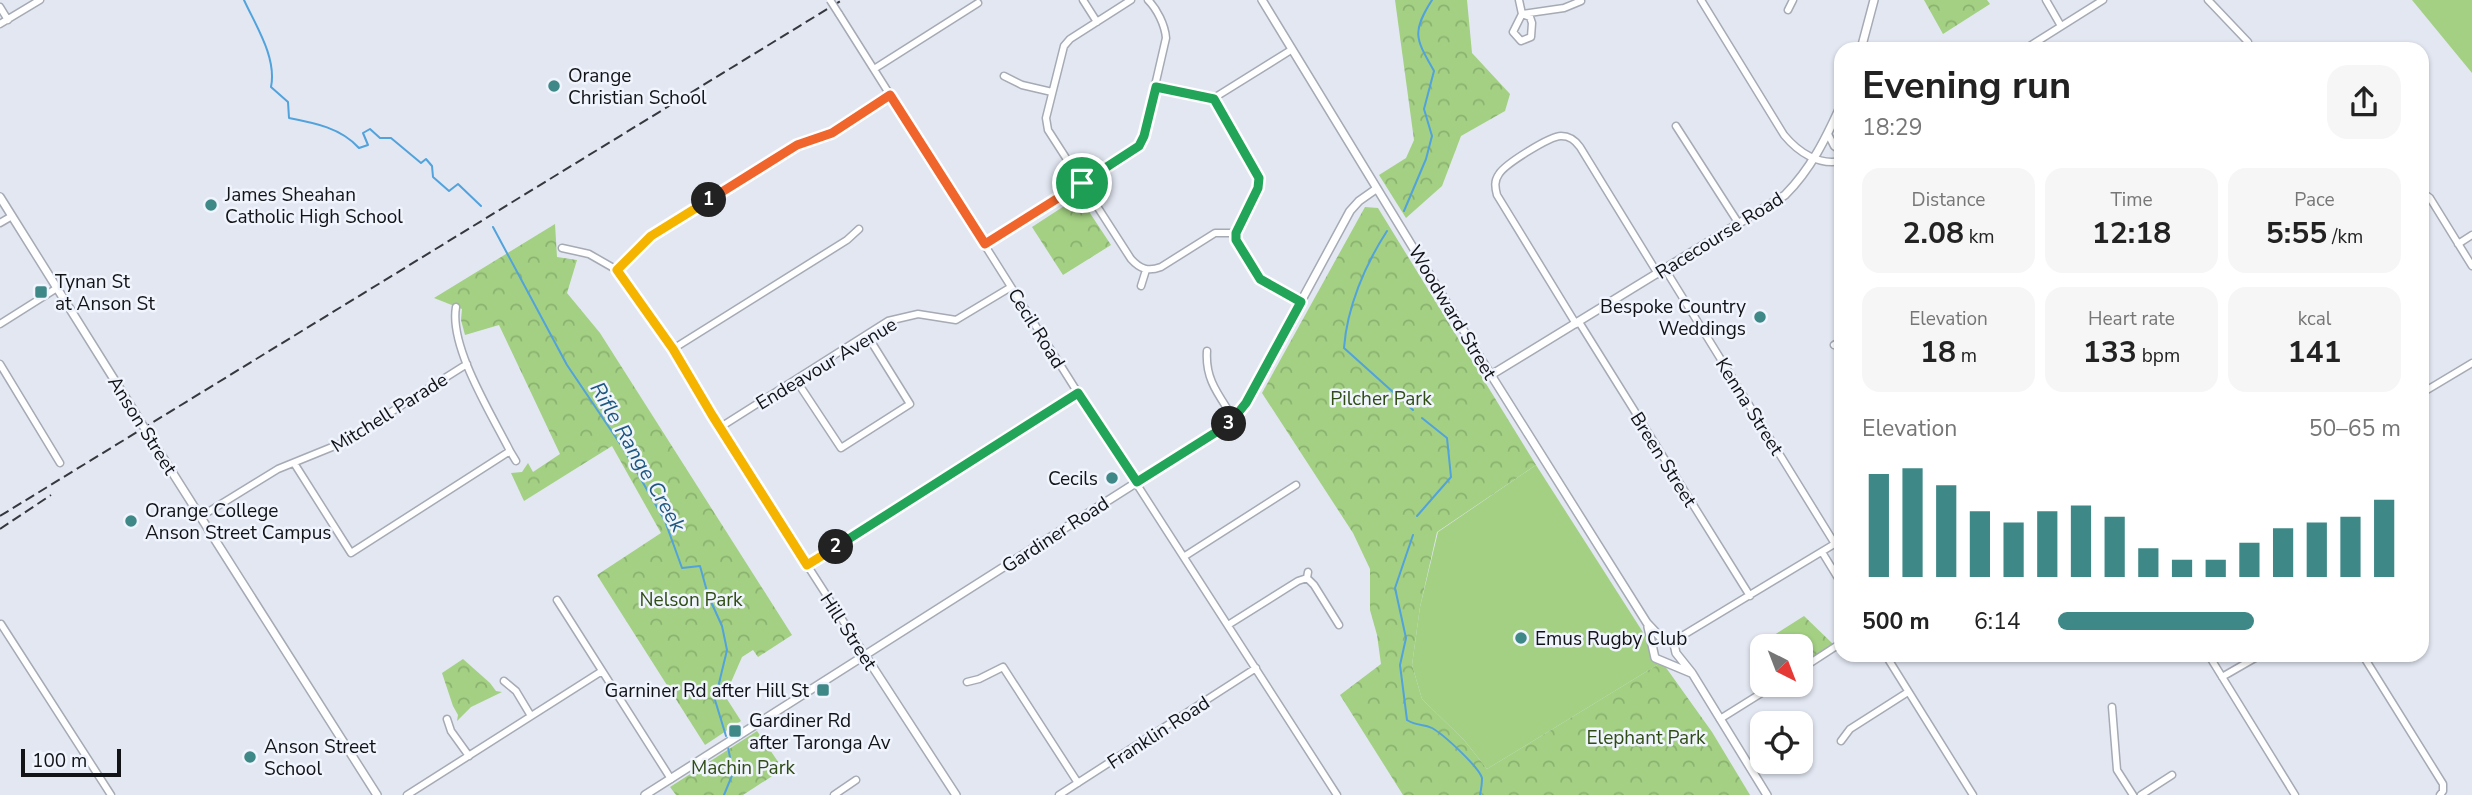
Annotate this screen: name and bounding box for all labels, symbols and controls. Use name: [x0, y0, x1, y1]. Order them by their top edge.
text: Evening run: [1862, 60, 2071, 111]
place label: Orange Christian School: [568, 63, 707, 111]
button: share: [2327, 65, 2401, 139]
marker: Orange Christian School: [546, 78, 562, 94]
text: 18:29: [1862, 112, 1922, 143]
pin: [1052, 153, 1112, 213]
icon: arrive: [1063, 164, 1101, 202]
place label: James Sheahan Catholic High School: [224, 182, 403, 230]
pin: 1: [692, 182, 726, 218]
text: 1: [703, 186, 714, 212]
street label: Racecourse Road: [1651, 186, 1788, 286]
text: Distance: [1912, 187, 1985, 213]
text: Time: [2110, 187, 2153, 213]
text: Pace: [2294, 187, 2335, 213]
marker: James Sheahan Catholic High School: [203, 197, 219, 213]
text: 2.08: [1902, 213, 1964, 254]
text: 12:18: [2092, 213, 2171, 254]
text: 5:55: [2266, 213, 2327, 254]
text: km: [1964, 224, 1995, 250]
text: /km: [2327, 224, 2363, 250]
street label: Woodward Street: [1402, 241, 1503, 385]
place label: Tynan St at Anson St: [55, 269, 155, 317]
street label: Cecil Road: [1001, 283, 1071, 374]
marker: Tynan St at Anson St: [33, 284, 49, 300]
place label: Bespoke Country Weddings: [1600, 294, 1746, 342]
text: Elevation: [1909, 306, 1988, 332]
text: Heart rate: [2088, 306, 2175, 332]
text: kcal: [2298, 306, 2331, 332]
marker: Bespoke Country Weddings: [1752, 309, 1768, 325]
street label: Endeavour Avenue: [751, 311, 902, 416]
text: 18: [1920, 332, 1956, 373]
text: 133: [2083, 332, 2137, 373]
text: 141: [2288, 332, 2342, 373]
text: m: [1956, 343, 1977, 369]
text: bpm: [2137, 343, 2180, 369]
street label: Kenna Street: [1709, 353, 1790, 460]
street label: Mitchell Parade: [326, 367, 453, 459]
street label: Anson Street: [101, 371, 183, 480]
water label: Rifle Range Creek: [584, 377, 693, 538]
park label: Pilcher Park: [1330, 386, 1432, 412]
pin: 3: [1212, 406, 1246, 442]
street label: Breen Street: [1624, 407, 1703, 512]
text: 3: [1223, 410, 1234, 436]
text: Elevation: [1862, 413, 1957, 444]
text: 50–65 m: [2309, 413, 2401, 444]
place label: Cecils: [1048, 466, 1098, 492]
marker: Cecils: [1104, 470, 1120, 486]
street label: Gardiner Road: [997, 490, 1114, 579]
place label: Orange College Anson Street Campus: [145, 498, 331, 546]
marker: Orange College Anson Street Campus: [123, 513, 139, 529]
pin: 2: [818, 530, 854, 564]
text: 2: [830, 533, 841, 559]
park label: Nelson Park: [639, 587, 743, 613]
street label: Hill Street: [814, 588, 883, 675]
text: 500 m: [1862, 606, 1930, 637]
text: 6:14: [1974, 606, 2021, 637]
place label: Emus Rugby Club: [1535, 626, 1687, 652]
marker: Emus Rugby Club: [1513, 630, 1529, 646]
north arrow: [1750, 634, 1813, 696]
map controls: [1750, 634, 1813, 774]
place label: Garniner Rd after Hill St: [605, 678, 809, 704]
marker: Garniner Rd after Hill St: [815, 682, 831, 698]
street label: Franklin Road: [1102, 690, 1215, 776]
place label: Gardiner Rd after Taronga Av: [749, 708, 891, 756]
button: locate: [1750, 711, 1813, 774]
marker: Gardiner Rd after Taronga Av: [727, 723, 743, 739]
park label: Elephant Park: [1587, 725, 1706, 751]
place label: Anson Street School: [264, 734, 376, 782]
scale bar: [21, 746, 121, 778]
text: 100 m: [32, 748, 87, 774]
marker: Anson Street School: [242, 749, 258, 765]
park label: Machin Park: [691, 755, 795, 781]

